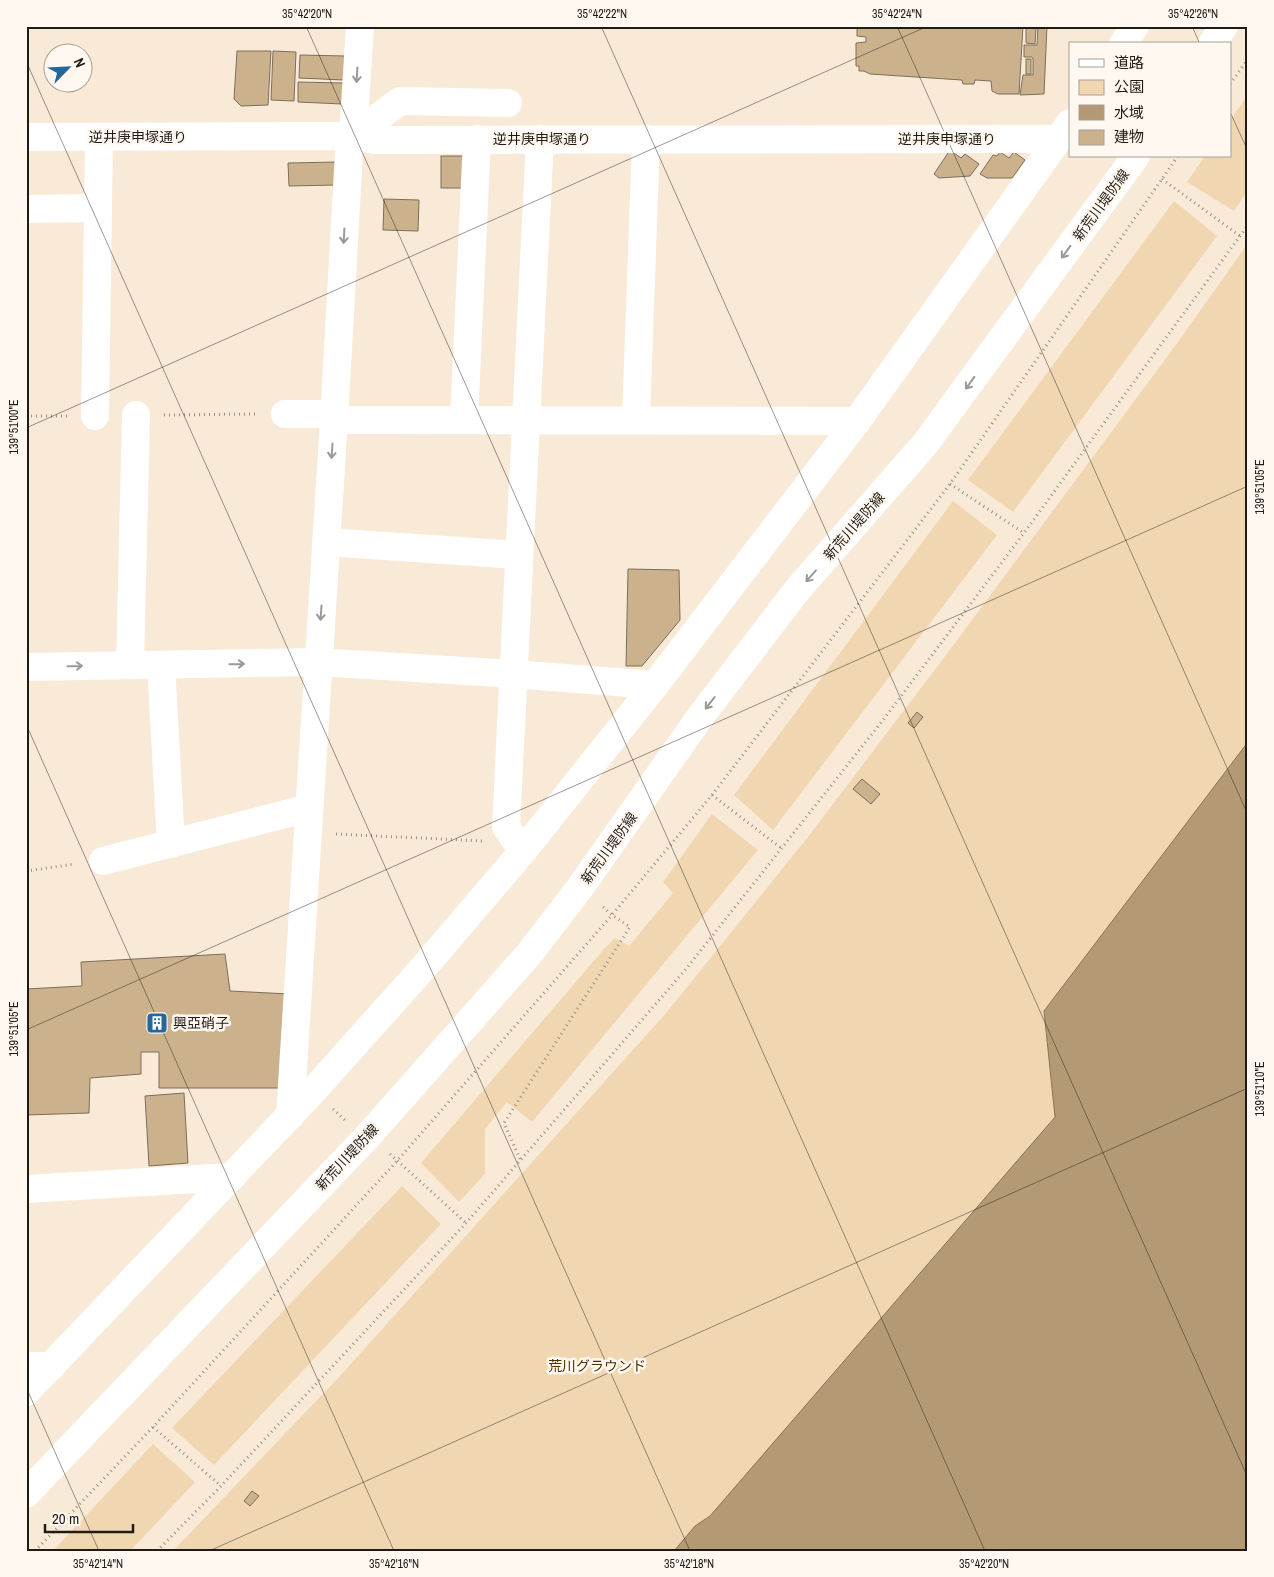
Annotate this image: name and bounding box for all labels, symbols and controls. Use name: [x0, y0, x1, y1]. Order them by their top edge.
text: 35°42'20"N: [282, 6, 332, 22]
text: 35°42'22"N: [577, 6, 627, 22]
text: 35°42'24"N: [872, 6, 922, 22]
text: 35°42'26"N: [1168, 6, 1218, 22]
north arrow: [42, 42, 92, 92]
legend: [1069, 42, 1232, 158]
text: 道路: [1114, 52, 1144, 73]
text: N: [70, 55, 90, 70]
one-way arrow: [353, 67, 362, 83]
text: 公園: [1114, 76, 1144, 97]
text: 水域: [1114, 102, 1144, 123]
text: 建物: [1114, 126, 1144, 147]
street label: 逆井庚申塚通り: [89, 128, 187, 146]
street label: 逆井庚申塚通り: [493, 130, 591, 148]
street label: 逆井庚申塚通り: [898, 130, 996, 148]
street label: 新荒川堤防線: [1069, 166, 1133, 244]
one-way arrow: [339, 228, 348, 244]
one-way arrow: [1061, 245, 1071, 259]
one-way arrow: [965, 376, 975, 390]
text: 139°51'00"E: [6, 399, 22, 455]
one-way arrow: [327, 443, 336, 459]
text: 139°51'05"E: [1252, 459, 1268, 515]
street label: 新荒川堤防線: [820, 488, 888, 564]
one-way arrow: [805, 569, 816, 582]
one-way arrow: [317, 605, 326, 621]
one-way arrow: [229, 659, 245, 668]
one-way arrow: [66, 661, 83, 671]
one-way arrow: [705, 696, 716, 709]
street label: 新荒川堤防線: [577, 809, 641, 887]
text: 139°51'05"E: [6, 1001, 22, 1057]
building icon: 興亞硝子: [145, 1011, 169, 1035]
place label: 興亞硝子: [173, 1014, 229, 1032]
text: 139°51'10"E: [1252, 1061, 1268, 1117]
street label: 新荒川堤防線: [312, 1120, 382, 1194]
park label: 荒川グラウンド: [548, 1357, 646, 1375]
scale bar: [45, 1502, 132, 1534]
text: 20 m: [52, 1508, 79, 1529]
text: 35°42'14"N: [73, 1556, 123, 1572]
text: 35°42'16"N: [369, 1556, 419, 1572]
text: 35°42'18"N: [664, 1556, 714, 1572]
text: 35°42'20"N: [959, 1556, 1009, 1572]

